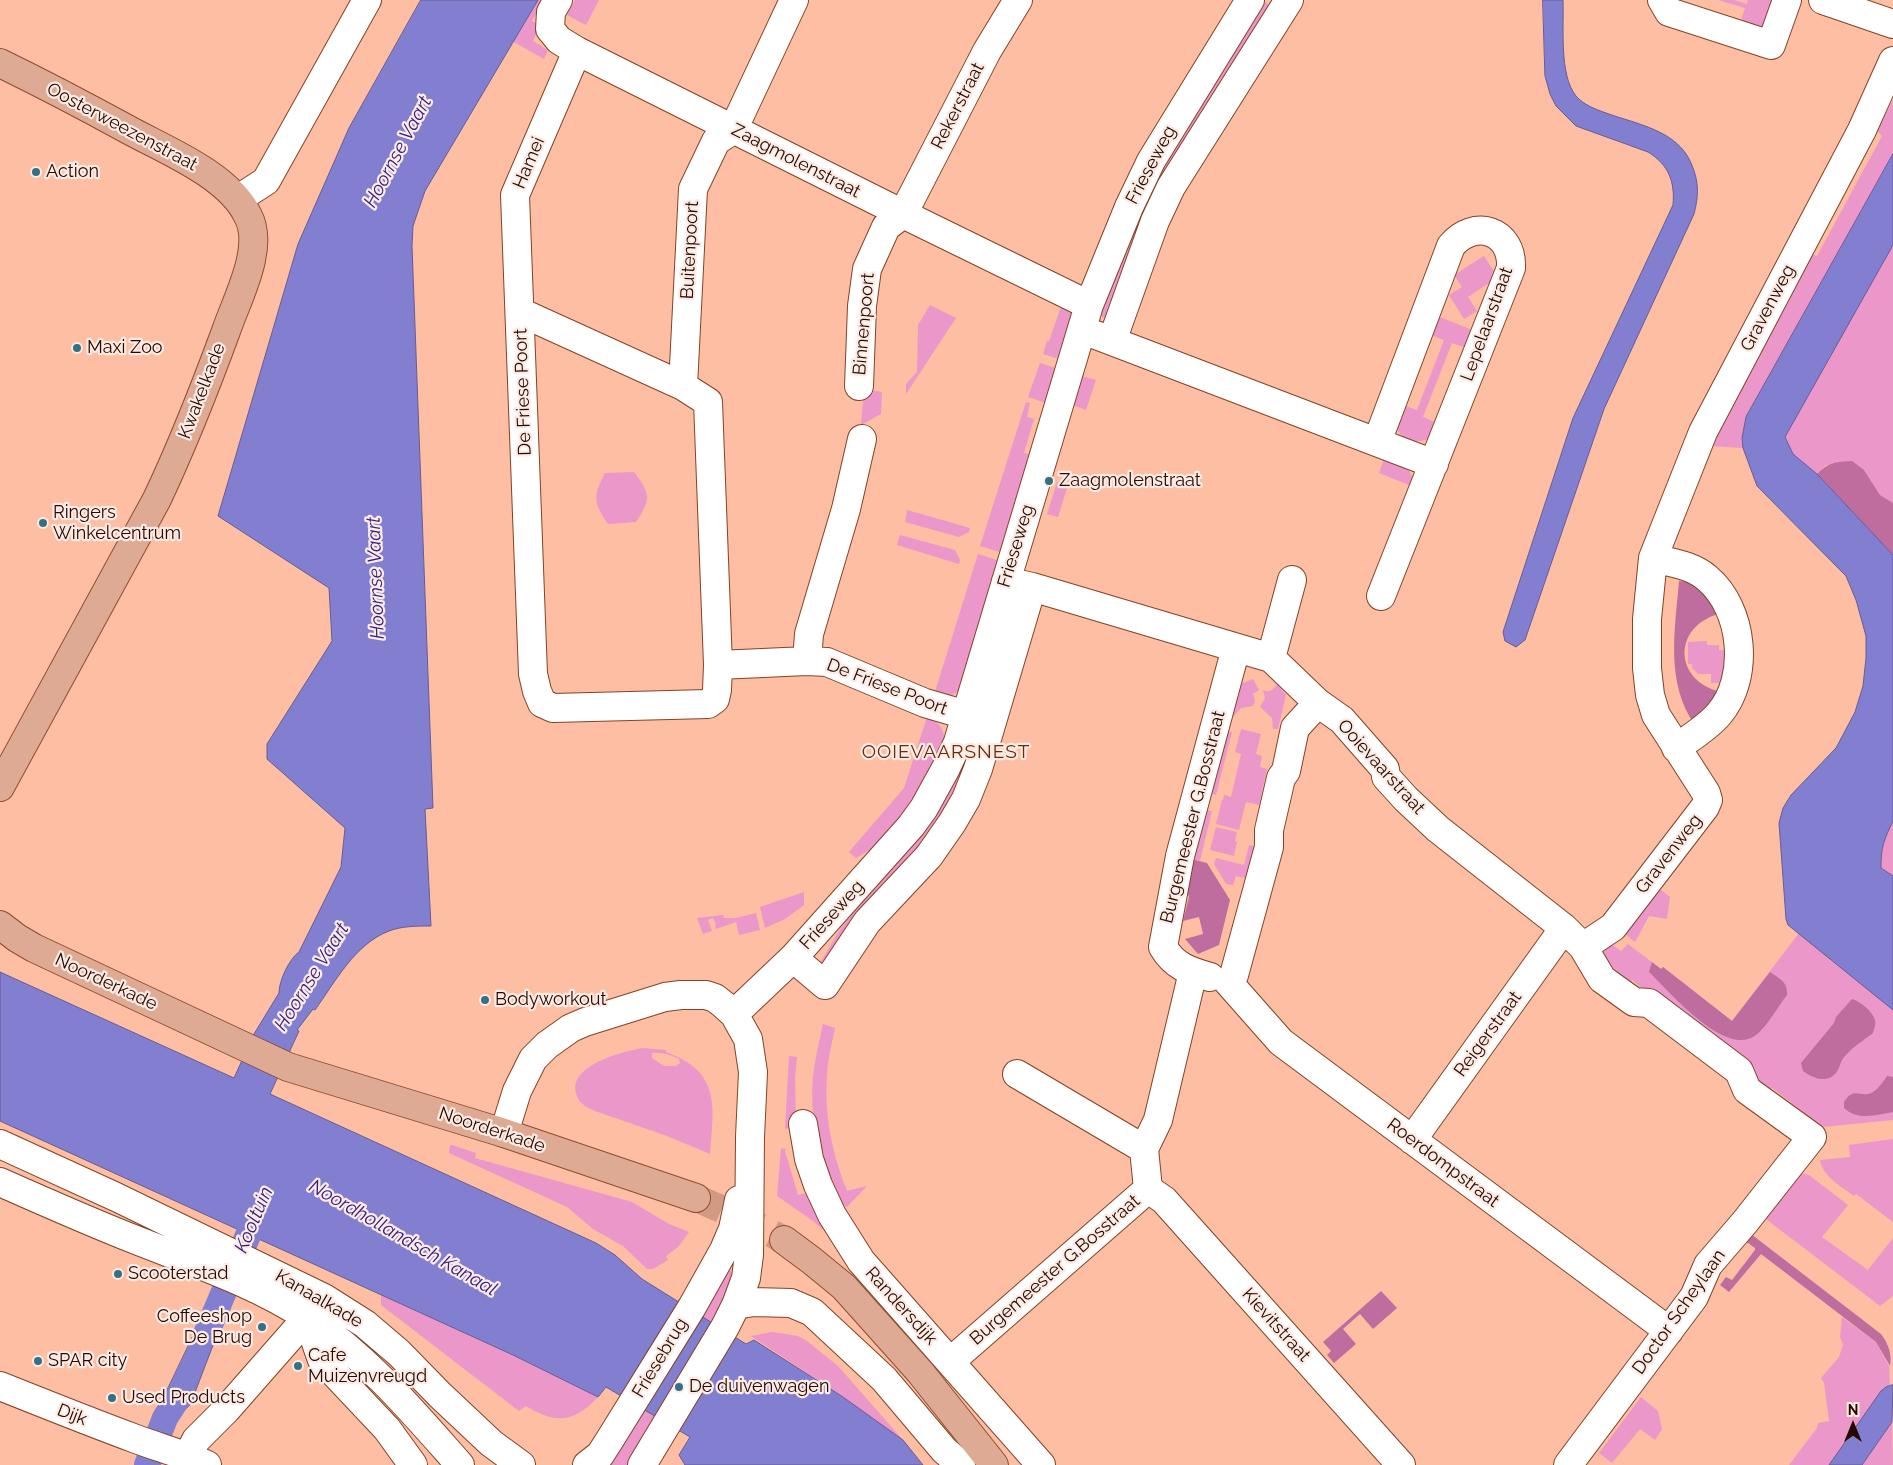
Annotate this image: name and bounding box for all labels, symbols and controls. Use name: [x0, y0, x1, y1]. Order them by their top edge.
street label: Rekerstraat: [927, 59, 989, 153]
street label: Oosterweezenstraat: [43, 78, 201, 176]
water label: Hoornse Vaart: [359, 93, 437, 211]
street label: Zaagmolenstraat: [728, 119, 864, 203]
street label: Frieseweg: [1121, 122, 1181, 208]
street label: Hamei: [509, 134, 549, 192]
place label: Action: [46, 161, 99, 183]
marker: Action: [30, 166, 42, 178]
street label: Buitenpoort: [677, 200, 703, 300]
street label: Gravenweg: [1736, 261, 1800, 355]
street label: Lepelaarstraat: [1456, 264, 1518, 384]
street label: Binnenpoort: [849, 272, 879, 376]
street label: De Friese Poort: [510, 328, 536, 456]
place label: Maxi Zoo: [87, 337, 163, 359]
street label: Kwakelkade: [174, 340, 230, 442]
marker: Maxi Zoo: [71, 342, 83, 354]
place label: Zaagmolenstraat: [1059, 470, 1201, 492]
marker: Zaagmolenstraat: [1043, 475, 1055, 487]
place label: Ringers Winkelcentrum: [53, 502, 181, 544]
street label: Frieseweg: [993, 502, 1039, 590]
water label: Hoornse Vaart: [362, 516, 390, 640]
marker: Ringers Winkelcentrum: [37, 517, 49, 529]
street label: De Friese Poort: [824, 654, 950, 720]
street label: Burgemeester G.Bosstraat: [1156, 708, 1230, 926]
street label: Ooievaarstraat: [1333, 715, 1429, 819]
district label: OOIEVAARSNEST: [860, 741, 1032, 763]
street label: Gravenweg: [1631, 810, 1707, 898]
street label: Frieseweg: [795, 876, 869, 954]
water label: Hoornse Vaart: [270, 919, 354, 1035]
street label: Noorderkade: [51, 949, 161, 1015]
street label: Reigerstraat: [1450, 987, 1526, 1081]
place label: Bodyworkout: [495, 989, 606, 1011]
marker: Bodyworkout: [479, 994, 491, 1006]
street label: Noorderkade: [436, 1103, 548, 1157]
street label: Roerdompstraat: [1383, 1114, 1503, 1212]
water label: Noordhollandsch Kanaal: [305, 1175, 501, 1301]
water label: Kooltuin: [230, 1184, 278, 1256]
street label: Burgemeester G.Bosstraat: [965, 1190, 1145, 1350]
street label: Doctor Scheylaan: [1628, 1245, 1730, 1379]
place label: Scooterstad: [128, 1263, 228, 1285]
street label: Randersdijk: [860, 1263, 942, 1349]
street label: Kanaalkade: [271, 1265, 367, 1333]
marker: Scooterstad: [112, 1268, 124, 1280]
street label: Kievitstraat: [1237, 1284, 1315, 1366]
place label: Coffeeshop De Brug: [157, 1306, 252, 1348]
street label: Friesebrug: [628, 1314, 692, 1402]
marker: Coffeeshop De Brug: [256, 1321, 268, 1333]
place label: Cafe Muizenvreugd: [308, 1345, 427, 1388]
place label: SPAR city: [48, 1350, 127, 1372]
marker: SPAR city: [32, 1355, 44, 1367]
marker: Cafe Muizenvreugd: [292, 1360, 304, 1372]
place label: De duivenwagen: [689, 1376, 829, 1398]
marker: De duivenwagen: [673, 1381, 685, 1393]
place label: Used Products: [122, 1387, 245, 1409]
marker: Used Products: [106, 1392, 118, 1404]
street label: Dijk: [54, 1399, 90, 1431]
north arrow: [1828, 1400, 1878, 1450]
text: N: [1848, 1402, 1858, 1418]

